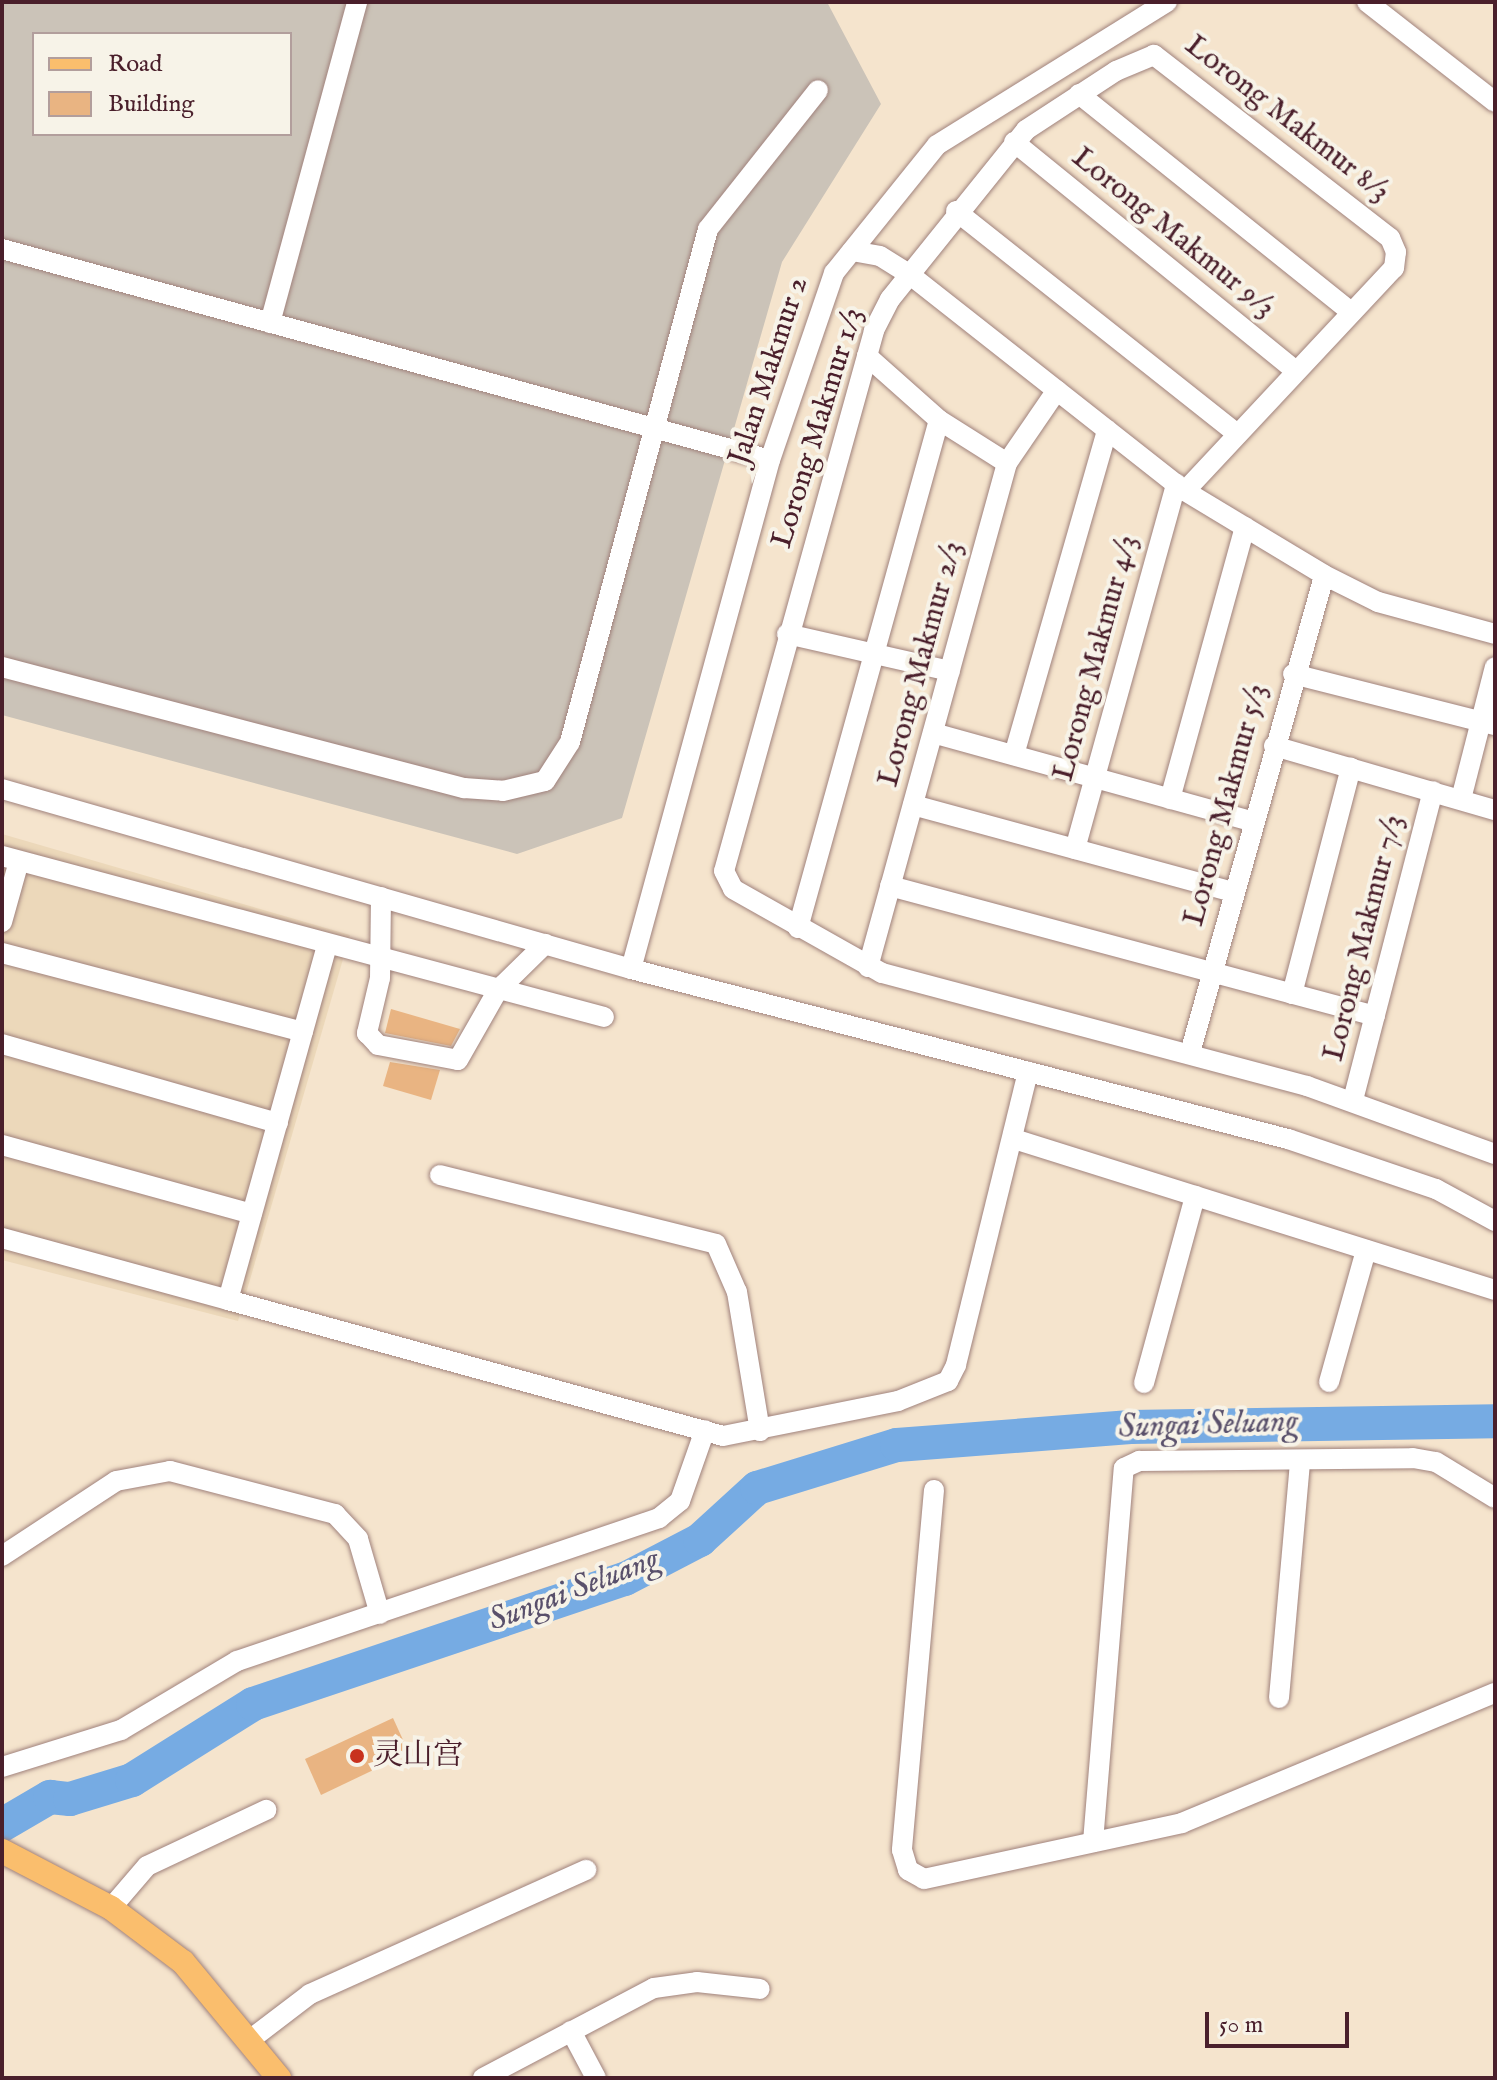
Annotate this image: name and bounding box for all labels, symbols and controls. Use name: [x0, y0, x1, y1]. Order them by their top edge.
street label: Lorong Makmur 8/3: [1177, 28, 1397, 210]
legend: [32, 32, 292, 136]
text: Road: [108, 49, 162, 80]
text: Building: [108, 89, 194, 120]
street label: Lorong Makmur 9/3: [1064, 140, 1282, 326]
street label: Jalan Makmur 2: [722, 272, 816, 470]
street label: Lorong Makmur 1/3: [764, 303, 872, 553]
street label: Lorong Makmur 4/3: [1046, 531, 1146, 785]
street label: Lorong Makmur 2/3: [871, 537, 971, 791]
street label: Lorong Makmur 5/3: [1176, 680, 1276, 930]
street label: Lorong Makmur 7/3: [1316, 811, 1412, 1065]
water label: Sungai Seluang: [1118, 1404, 1298, 1448]
water label: Sungai Seluang: [484, 1541, 664, 1641]
place label: 灵山宫: [373, 1738, 463, 1774]
marker: 灵山宫: [348, 1747, 366, 1765]
scale bar: [1209, 1996, 1353, 2046]
text: 50 m: [1219, 2010, 1263, 2041]

